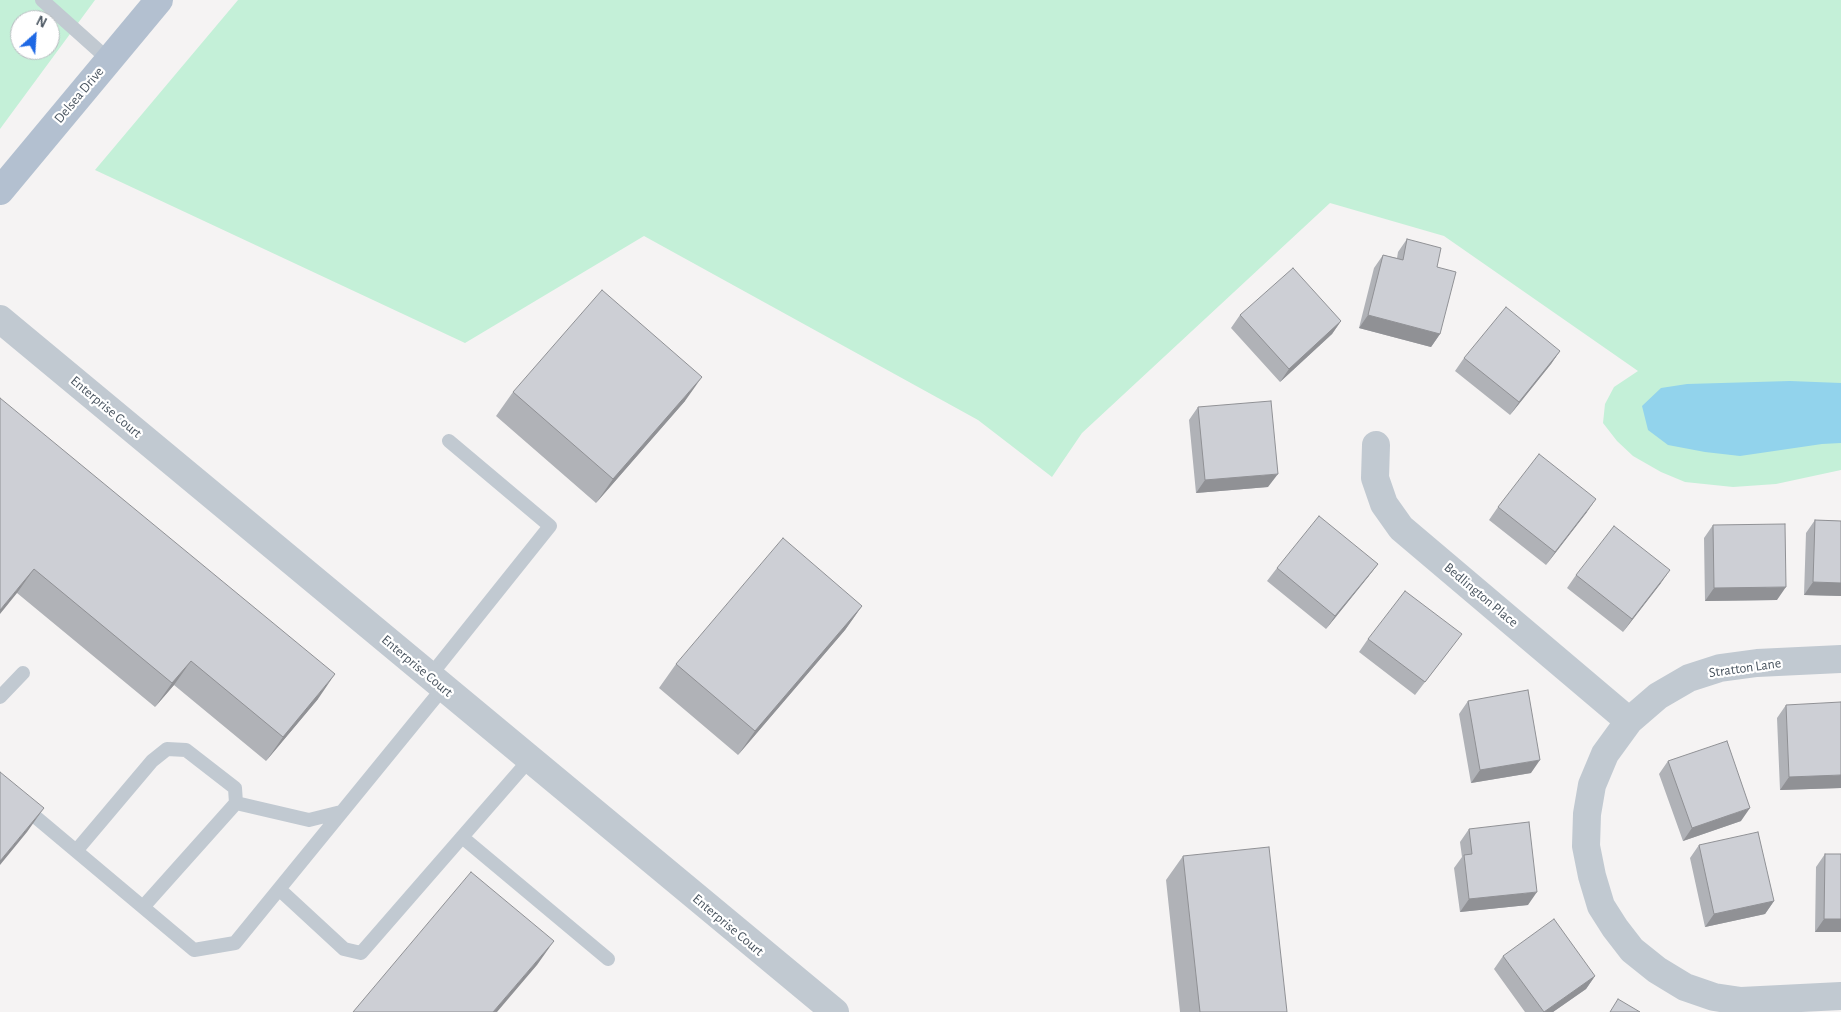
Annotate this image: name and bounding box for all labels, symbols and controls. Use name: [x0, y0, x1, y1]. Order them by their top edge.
north arrow: [10, 10, 60, 60]
text: N: [34, 14, 49, 31]
street label: Delsea Drive: [51, 63, 107, 127]
street label: Enterprise Court: [67, 372, 145, 442]
street label: Bedlington Place: [1441, 559, 1521, 631]
street label: Enterprise Court: [378, 631, 456, 701]
street label: Stratton Lane: [1708, 655, 1782, 681]
street label: Enterprise Court: [689, 890, 767, 960]

